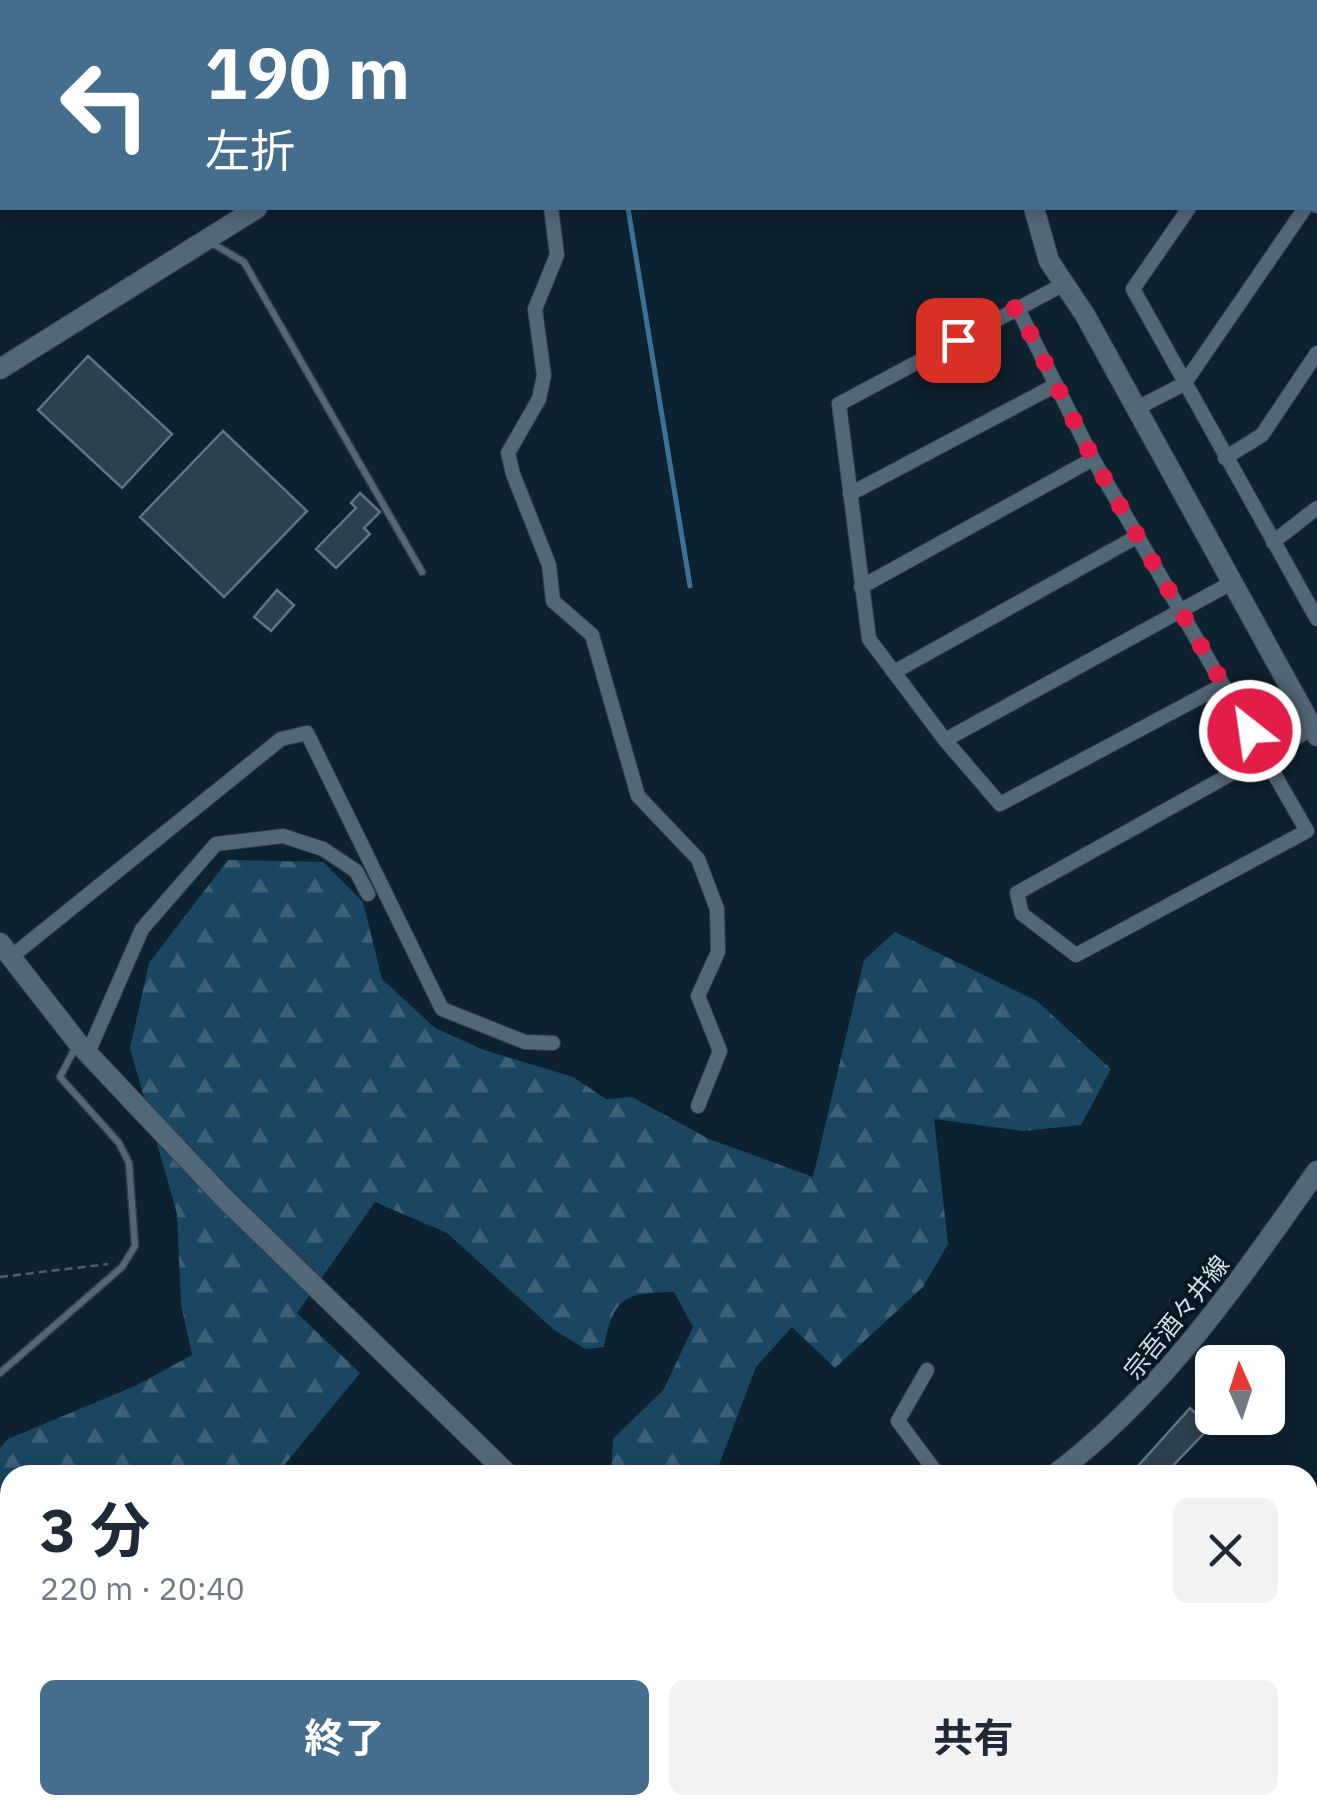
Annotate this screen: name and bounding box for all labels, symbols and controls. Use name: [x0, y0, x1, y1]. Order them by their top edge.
text: 190 m: [205, 27, 410, 118]
icon: left: [40, 40, 170, 170]
text: 左折: [205, 121, 295, 179]
pin: [916, 298, 1001, 383]
icon: arrive: [931, 313, 986, 368]
position arrow: [1198, 679, 1302, 783]
street label: 宗吾酒々井線: [1116, 1248, 1236, 1386]
north arrow: [1195, 1345, 1285, 1435]
map controls: [1195, 1345, 1285, 1435]
text: 3 分: [40, 1490, 150, 1569]
button: close: [1173, 1498, 1278, 1603]
text: 220 m · 20:40: [40, 1567, 245, 1609]
button: 終了: [40, 1680, 649, 1795]
button: 共有: [669, 1680, 1278, 1795]

